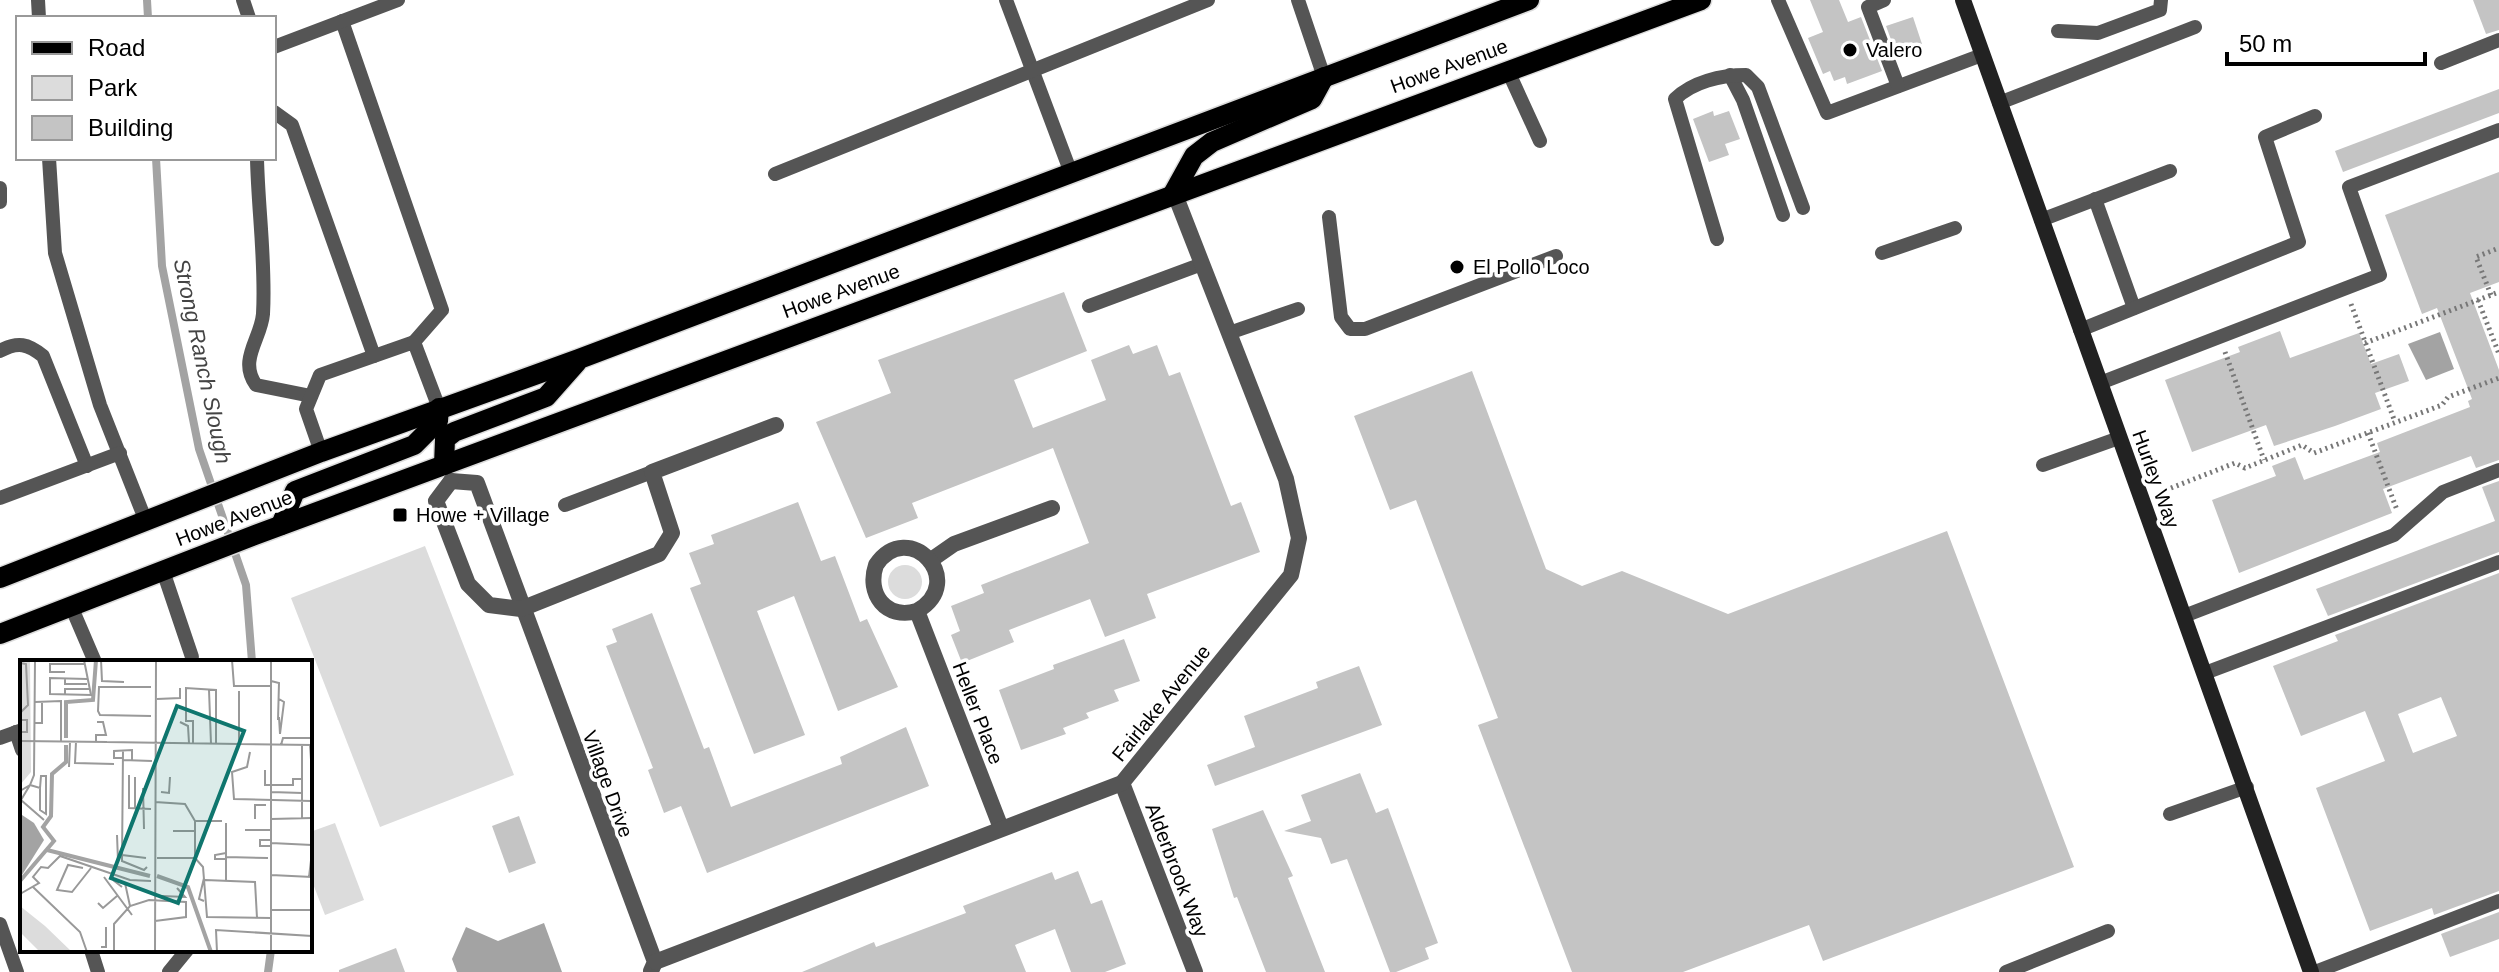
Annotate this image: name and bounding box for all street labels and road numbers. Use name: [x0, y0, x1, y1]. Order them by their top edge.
street label: Howe Avenue: [1387, 35, 1511, 97]
street label: Howe Avenue: [779, 260, 903, 322]
street label: Hurley Way: [2128, 427, 2184, 531]
street label: Howe Avenue: [173, 486, 295, 550]
street label: Fairlake Avenue: [1107, 640, 1215, 766]
street label: Heller Place: [948, 659, 1008, 767]
street label: Village Drive: [579, 728, 637, 840]
street label: Alderbrook Way: [1141, 800, 1213, 940]

